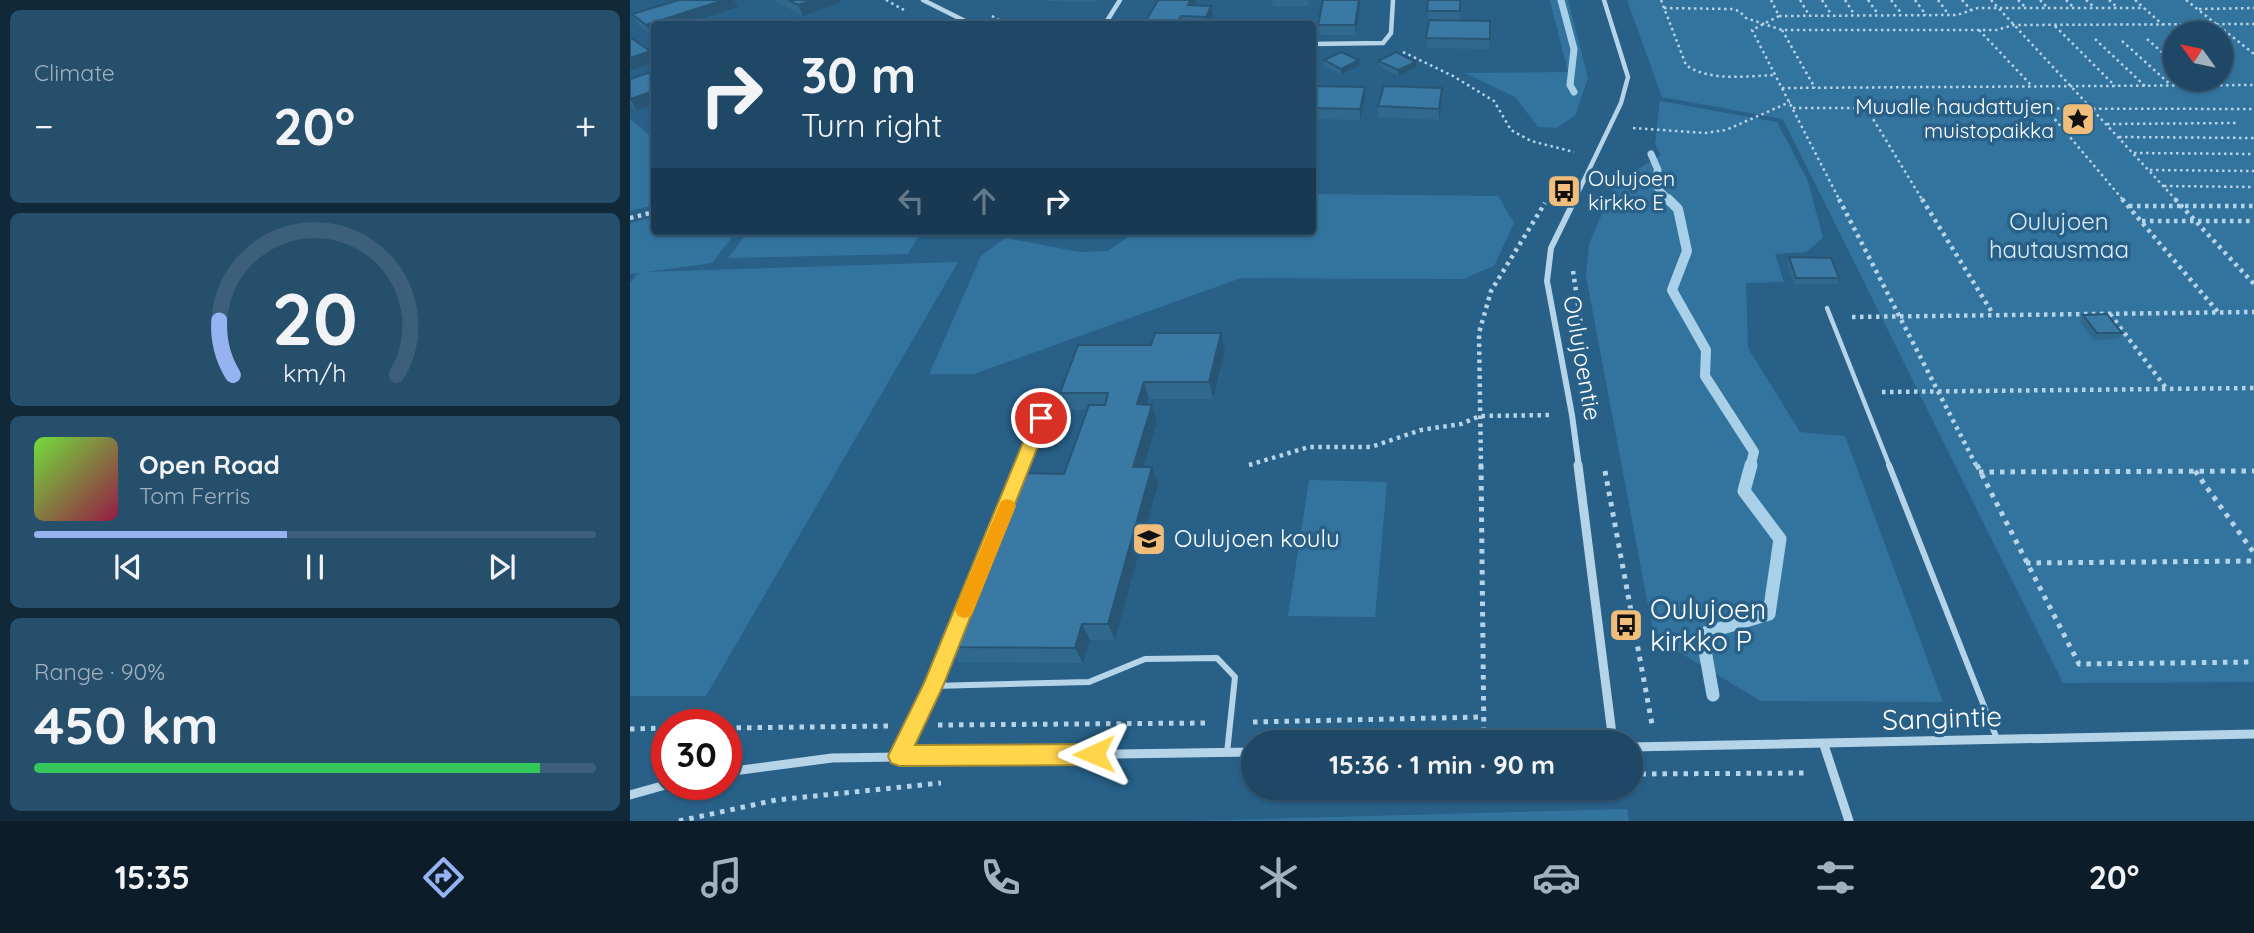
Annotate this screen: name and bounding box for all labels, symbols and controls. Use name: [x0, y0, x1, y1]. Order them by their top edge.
north arrow: [2163, 21, 2233, 91]
map controls: [2163, 21, 2233, 91]
text: 30 m: [801, 44, 916, 105]
icon: right: [686, 49, 777, 140]
text: Climate: [34, 58, 115, 87]
text: 20°: [273, 93, 355, 158]
place label: Muualle haudattujen muistopaikka: [1855, 93, 2054, 143]
place icon: Muualle haudattujen muistopaikka: [2059, 100, 2097, 138]
text: −: [34, 102, 54, 150]
text: +: [575, 102, 596, 150]
text: Turn right: [801, 105, 942, 145]
place label: Oulujoen kirkko E: [1588, 165, 1675, 215]
bus stop icon: Oulujoen kirkko E: [1545, 172, 1583, 210]
icon: left: [892, 182, 930, 220]
icon: ahead: [965, 182, 1003, 220]
icon: right: [1038, 182, 1076, 220]
park label: Oulujoen hautausmaa: [1989, 206, 2129, 264]
text: 20: [272, 273, 358, 364]
street label: Oulujoentie: [1557, 293, 1609, 423]
text: km/h: [283, 357, 347, 388]
pin: [1011, 388, 1071, 448]
icon: arrive: [1022, 399, 1060, 437]
text: Open Road: [139, 448, 280, 481]
text: Tom Ferris: [139, 481, 250, 510]
school or university icon: Oulujoen koulu: [1130, 520, 1168, 558]
place label: Oulujoen koulu: [1174, 523, 1340, 553]
icon: previous: [109, 548, 147, 586]
icon: pause: [296, 548, 334, 586]
icon: next: [483, 548, 521, 586]
place label: Oulujoen kirkko P: [1650, 591, 1766, 658]
bus stop icon: Oulujoen kirkko P: [1607, 606, 1645, 644]
text: Range · 90%: [34, 657, 165, 686]
text: 450 km: [34, 692, 219, 757]
street label: Sangintie: [1881, 698, 2002, 737]
speed limit sign: 30: [651, 709, 742, 800]
position arrow: [1057, 717, 1131, 791]
text: 15:36 · 1 min · 90 m: [1329, 748, 1555, 781]
icon: directions: [419, 853, 468, 902]
icon: music: [697, 853, 746, 902]
icon: phone: [976, 853, 1025, 902]
icon: climate: [1254, 853, 1303, 902]
icon: car: [1532, 853, 1581, 902]
icon: filters: [1811, 853, 1860, 902]
text: 15:35: [115, 857, 190, 897]
text: 20°: [2089, 857, 2139, 897]

